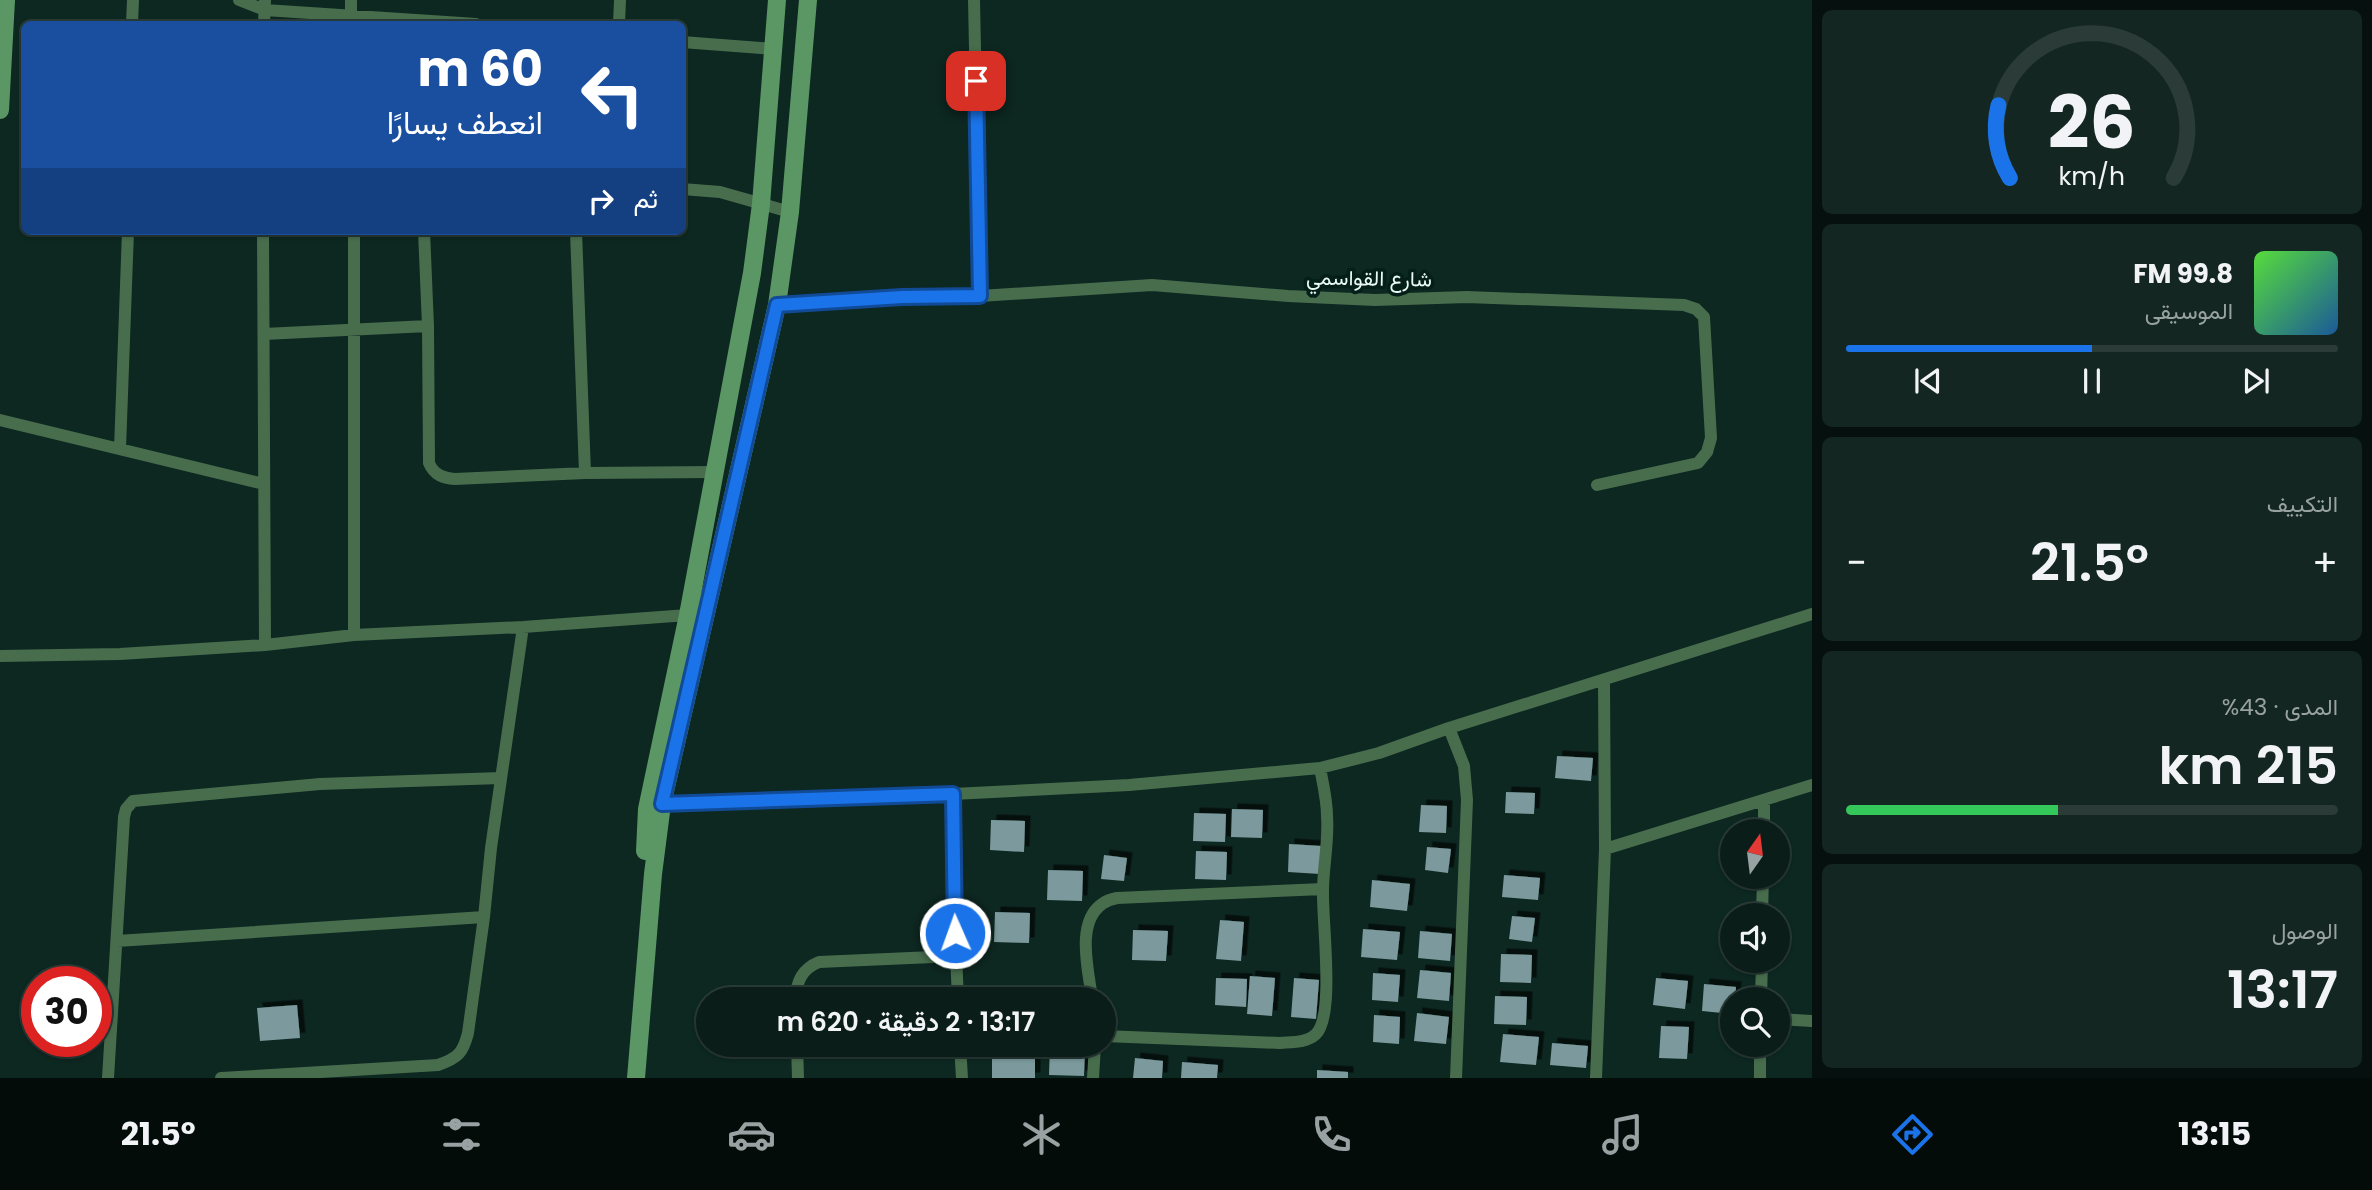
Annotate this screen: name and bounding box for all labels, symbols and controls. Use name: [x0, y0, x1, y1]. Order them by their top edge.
text: 60 m: [418, 35, 543, 103]
icon: left: [567, 49, 658, 140]
pin: [946, 51, 1006, 111]
icon: arrive: [957, 62, 995, 100]
text: 26: [2048, 72, 2136, 173]
text: انعطف يسارًا: [387, 100, 543, 145]
text: km/h: [2059, 159, 2125, 194]
text: ثم: [634, 181, 658, 217]
icon: right: [582, 182, 620, 220]
text: 99.8 FM: [2133, 256, 2233, 292]
street label: شارع القواسمي: [1306, 262, 1432, 297]
text: الموسيقى: [2145, 295, 2233, 327]
icon: previous: [1909, 362, 1947, 400]
icon: pause: [2073, 362, 2111, 400]
icon: next: [2237, 362, 2275, 400]
text: التكييف: [2267, 488, 2338, 520]
text: 21.5°: [2030, 526, 2149, 599]
text: −: [1846, 536, 1867, 589]
text: +: [2312, 536, 2338, 589]
text: المدى · 43%: [2222, 691, 2338, 723]
text: 215 km: [2159, 729, 2338, 802]
north arrow: [1720, 819, 1790, 889]
map controls: [1720, 819, 1790, 1057]
position arrow: [918, 896, 992, 970]
button: sound: [1720, 903, 1790, 973]
text: الوصول: [2272, 915, 2338, 947]
text: 13:17: [2227, 953, 2338, 1026]
speed limit sign: 30: [21, 966, 112, 1057]
button: search: [1720, 987, 1790, 1057]
text: 13:17 · 2 دقيقة · 620 m: [777, 1004, 1035, 1040]
icon: filters: [437, 1110, 486, 1159]
icon: car: [727, 1110, 776, 1159]
icon: climate: [1017, 1110, 1066, 1159]
icon: phone: [1307, 1110, 1356, 1159]
icon: music: [1598, 1110, 1647, 1159]
icon: directions: [1888, 1110, 1937, 1159]
text: 21.5°: [121, 1111, 196, 1156]
text: 13:15: [2178, 1111, 2251, 1156]

